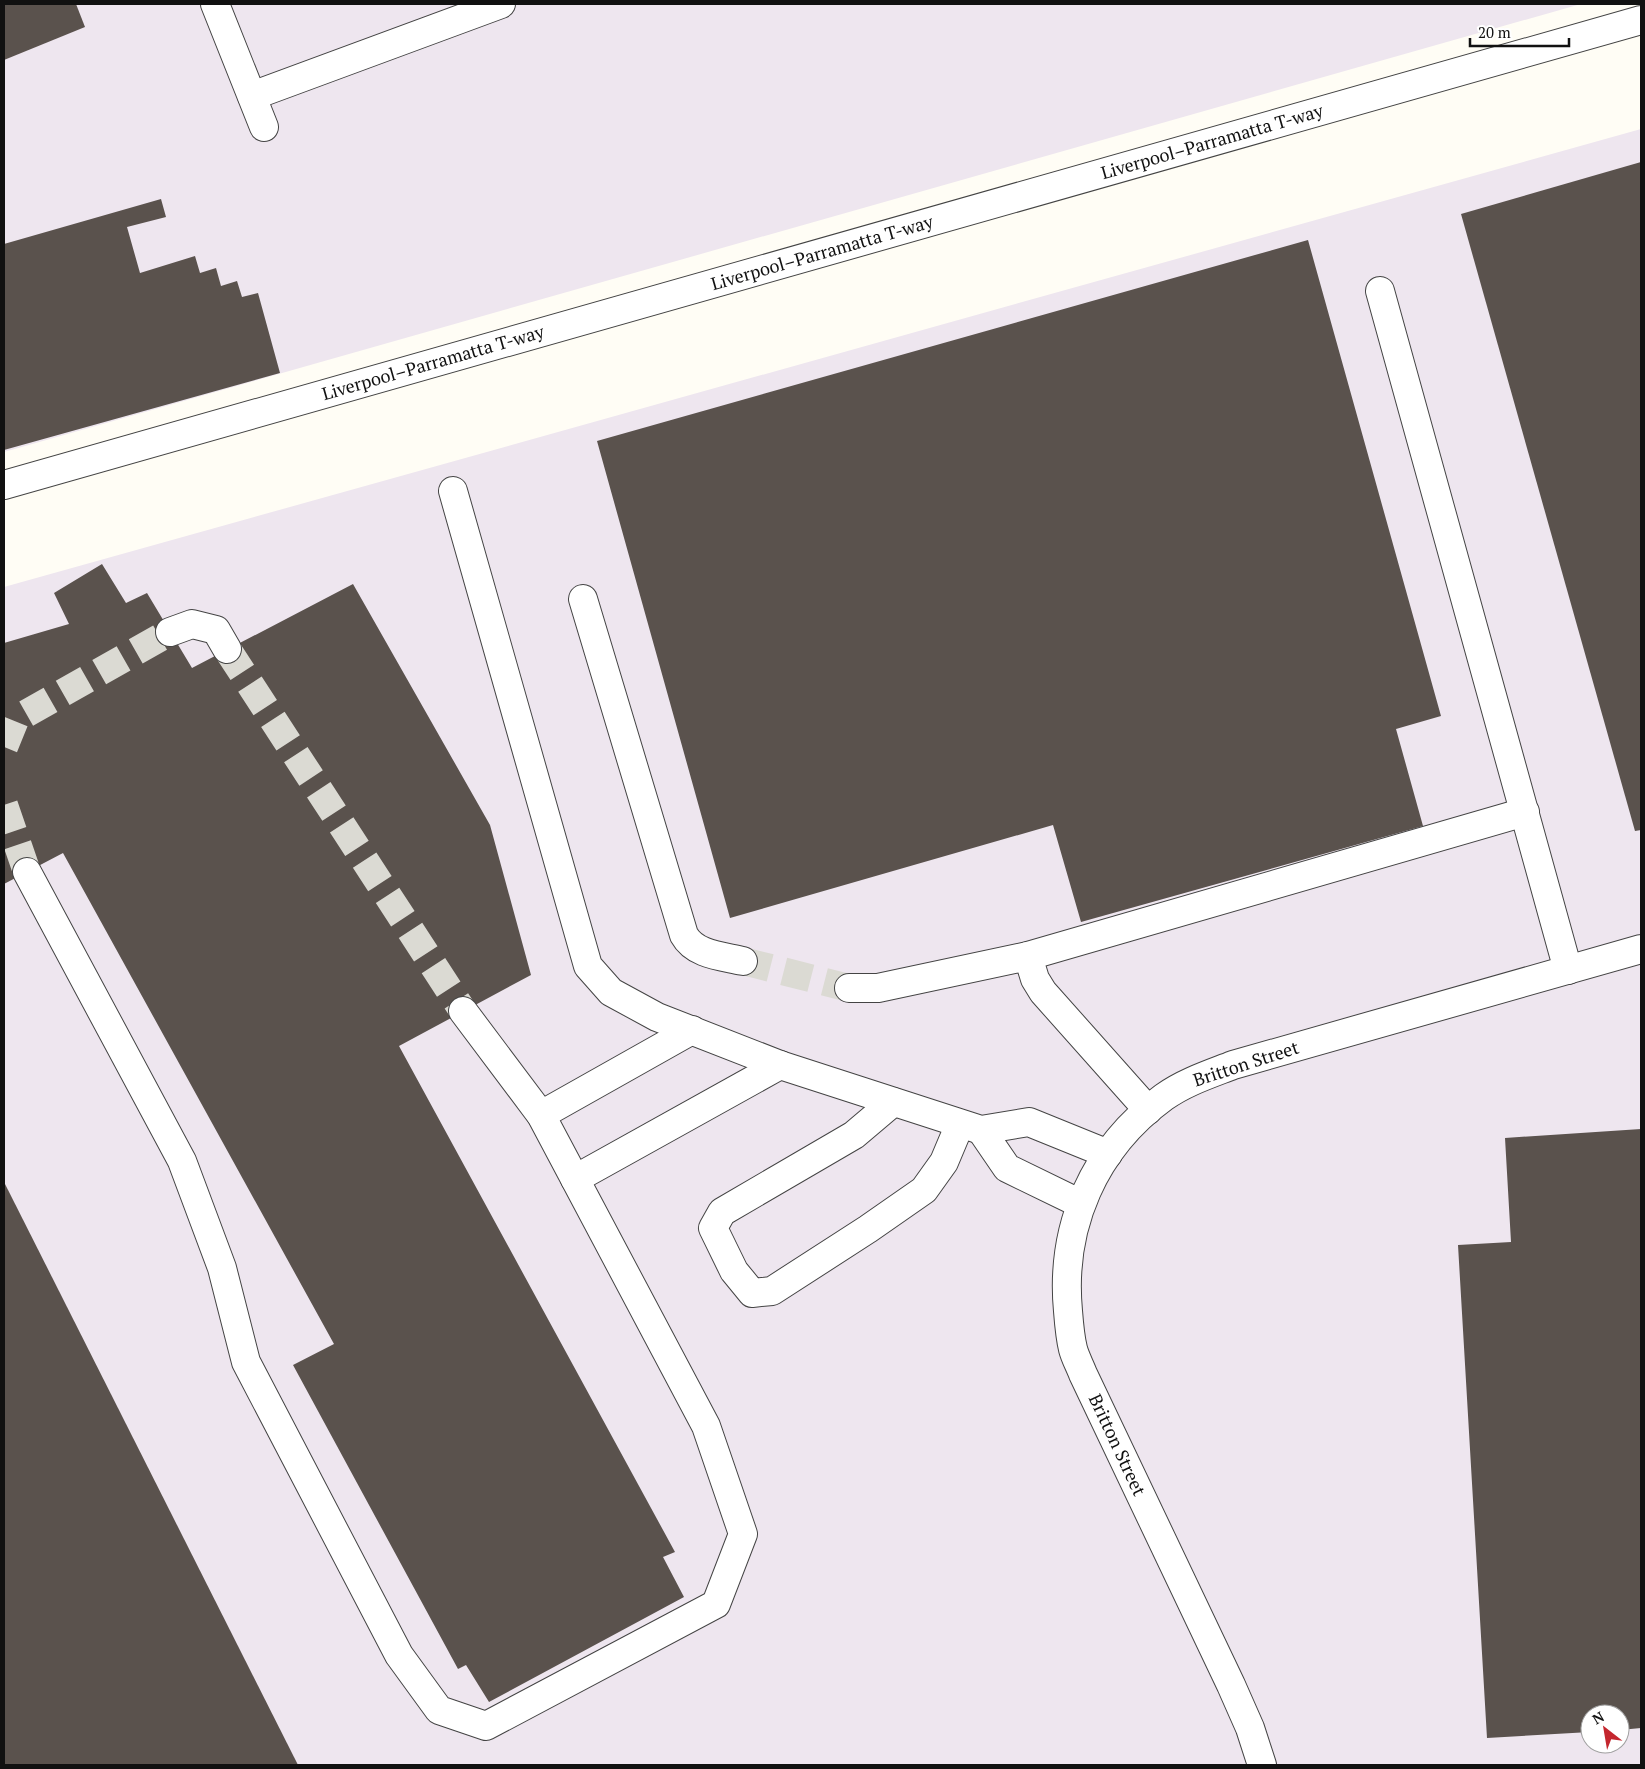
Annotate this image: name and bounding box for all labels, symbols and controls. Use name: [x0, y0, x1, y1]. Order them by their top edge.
scale bar: [1470, 15, 1569, 47]
text: 20 m: [1478, 22, 1511, 42]
street label: Liverpool–Parramatta T-way: [1098, 98, 1326, 184]
street label: Liverpool–Parramatta T-way: [708, 209, 936, 295]
street label: Liverpool–Parramatta T-way: [319, 319, 547, 405]
street label: Britton Street: [1190, 1035, 1302, 1091]
street label: Britton Street: [1084, 1390, 1152, 1500]
north arrow: [1580, 1704, 1630, 1754]
text: N: [1589, 1706, 1608, 1728]

